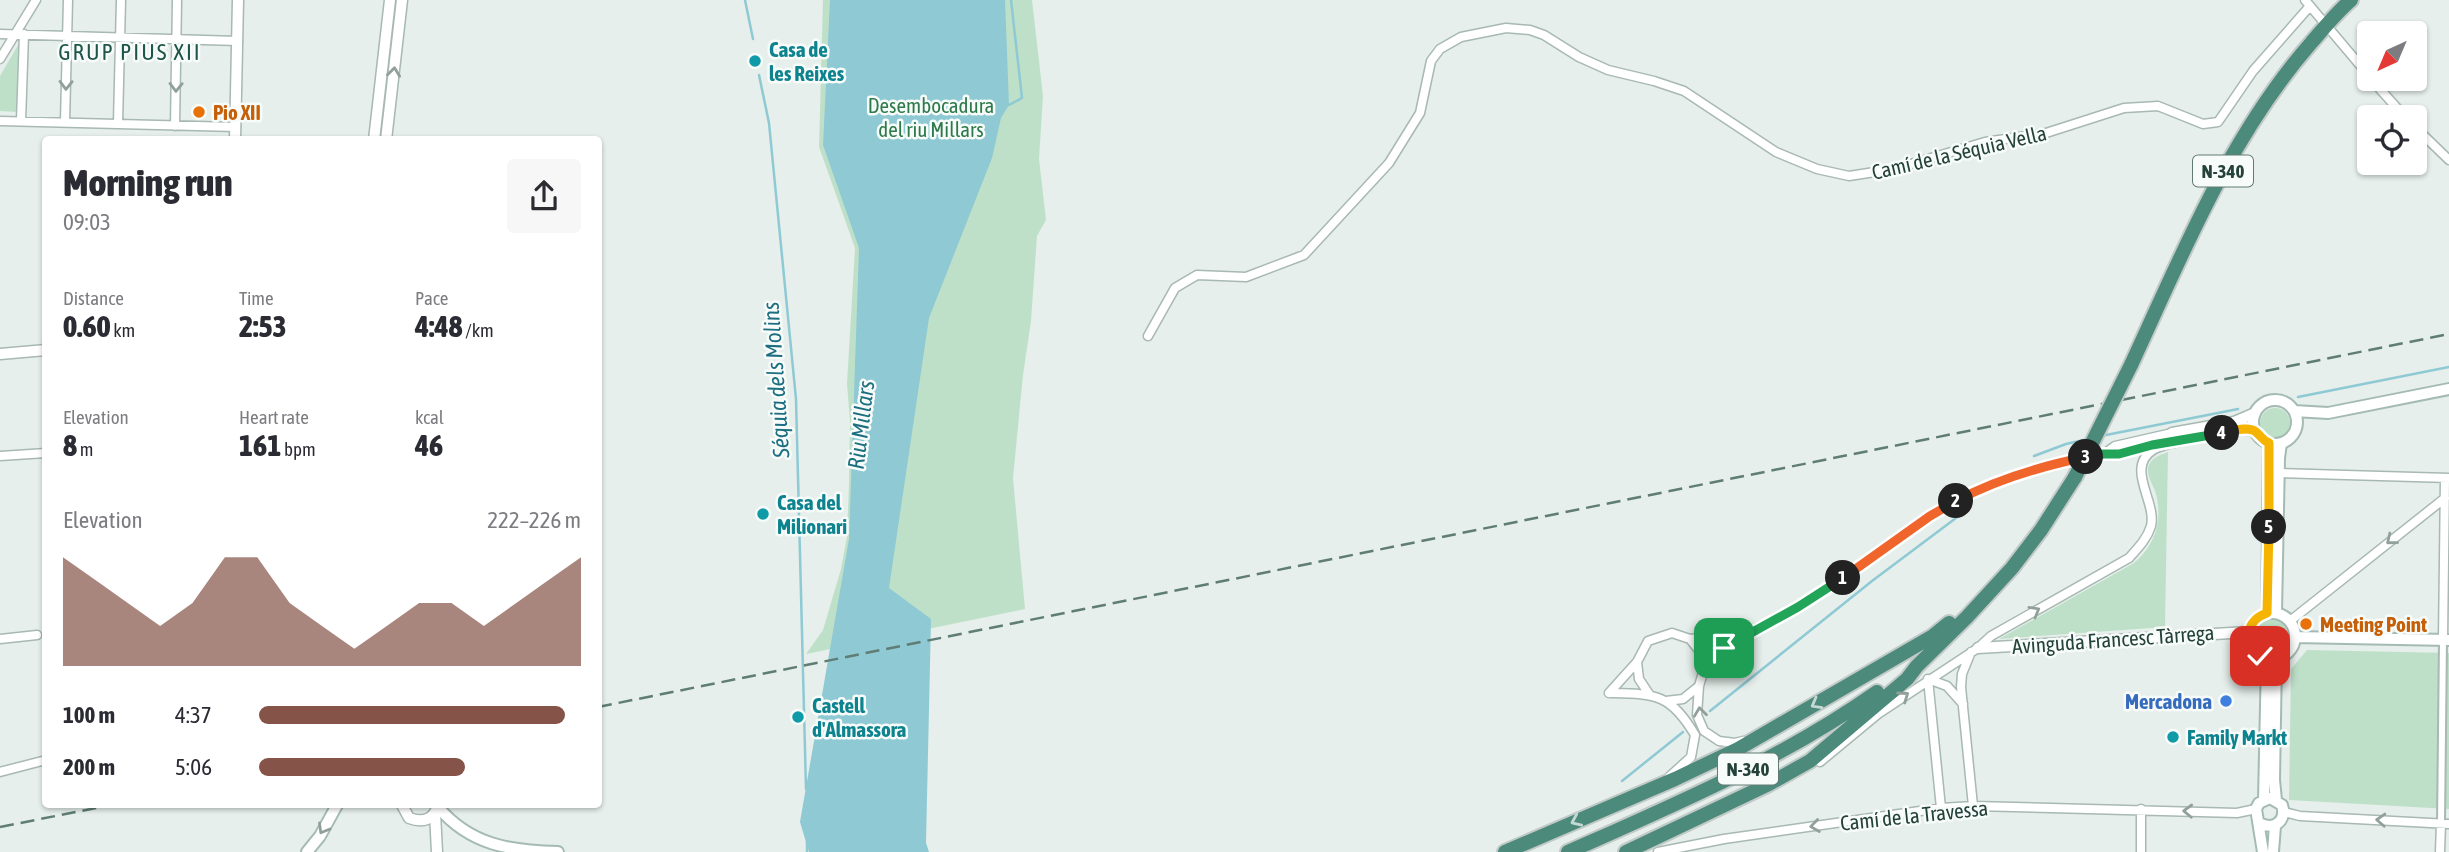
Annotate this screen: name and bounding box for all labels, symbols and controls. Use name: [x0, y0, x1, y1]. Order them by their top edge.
north arrow: [2357, 21, 2427, 91]
map controls: [2357, 21, 2427, 175]
place label: Casa de les Reixes: [769, 37, 845, 85]
district label: GRUP PIUS XII: [58, 39, 202, 65]
marker: Casa de les Reixes: [747, 53, 763, 69]
one-way arrow: [386, 66, 401, 78]
one-way arrow: [58, 80, 73, 91]
one-way arrow: [168, 83, 184, 93]
park label: Desembocadura del riu Millars: [868, 93, 994, 141]
place label: Pio XII: [213, 100, 261, 124]
marker: Pio XII: [191, 104, 207, 120]
button: locate: [2357, 105, 2427, 175]
street label: Camí de la Séquia Vella: [1869, 120, 2049, 184]
road number: N-340: [2193, 155, 2253, 186]
button: share: [507, 159, 581, 233]
text: Morning run: [63, 161, 233, 204]
text: 09:03: [63, 209, 111, 235]
text: Distance: [63, 287, 124, 309]
text: Time: [239, 287, 274, 309]
text: Pace: [415, 287, 448, 309]
water label: Séquia dels Molins: [758, 301, 794, 460]
text: 0.60: [63, 309, 111, 343]
text: 2:53: [239, 309, 287, 343]
text: 4:48: [415, 309, 463, 343]
text: km: [111, 319, 135, 341]
text: /km: [463, 319, 494, 341]
water label: Riu Millars: [843, 379, 879, 471]
text: Elevation: [63, 406, 129, 428]
text: Heart rate: [239, 406, 309, 428]
text: kcal: [415, 406, 444, 428]
pin: 4: [2204, 416, 2240, 450]
text: 4: [2217, 421, 2226, 443]
text: 8: [63, 428, 77, 462]
text: 161: [239, 428, 281, 462]
text: 46: [415, 428, 443, 462]
text: m: [77, 438, 93, 460]
text: bpm: [281, 438, 316, 460]
pin: 3: [2068, 440, 2104, 475]
text: 3: [2081, 445, 2090, 467]
pin: 2: [1938, 484, 1974, 518]
text: 2: [1951, 489, 1960, 511]
place label: Casa del Milionari: [777, 490, 847, 538]
marker: Casa del Milionari: [755, 506, 771, 522]
text: Elevation: [63, 507, 143, 533]
text: 222–226 m: [487, 507, 581, 533]
pin: 5: [2252, 510, 2286, 544]
text: 5: [2264, 515, 2273, 537]
one-way arrow: [2387, 532, 2399, 545]
pin: 1: [1826, 560, 1860, 596]
text: 1: [1838, 566, 1847, 588]
one-way arrow: [2027, 606, 2040, 619]
place label: Meeting Point: [2320, 612, 2427, 636]
marker: Meeting Point: [2298, 616, 2314, 632]
pin: [1694, 618, 1754, 678]
street label: Avinguda Francesc Tàrrega: [2011, 620, 2215, 658]
pin: [2230, 626, 2290, 686]
icon: arrive: [1705, 629, 1743, 667]
icon: check: [2241, 637, 2279, 675]
place label: Mercadona: [2125, 689, 2212, 713]
one-way arrow: [1896, 692, 1909, 704]
place label: Castell d'Almassora: [812, 693, 907, 741]
marker: Mercadona: [2218, 693, 2234, 709]
one-way arrow: [1810, 696, 1823, 709]
text: 100 m: [63, 702, 115, 728]
text: 4:37: [175, 702, 212, 728]
one-way arrow: [1692, 706, 1707, 718]
marker: Castell d'Almassora: [790, 709, 806, 725]
place label: Family Markt: [2187, 725, 2287, 749]
marker: Family Markt: [2165, 729, 2181, 745]
text: 200 m: [63, 754, 115, 780]
text: 5:06: [175, 754, 212, 780]
road number: N-340: [1718, 754, 1778, 784]
street label: Camí de la Travessa: [1839, 795, 1989, 835]
one-way arrow: [2182, 804, 2193, 819]
one-way arrow: [1571, 813, 1583, 827]
one-way arrow: [2375, 813, 2386, 828]
one-way arrow: [1809, 819, 1821, 834]
one-way arrow: [318, 822, 331, 835]

